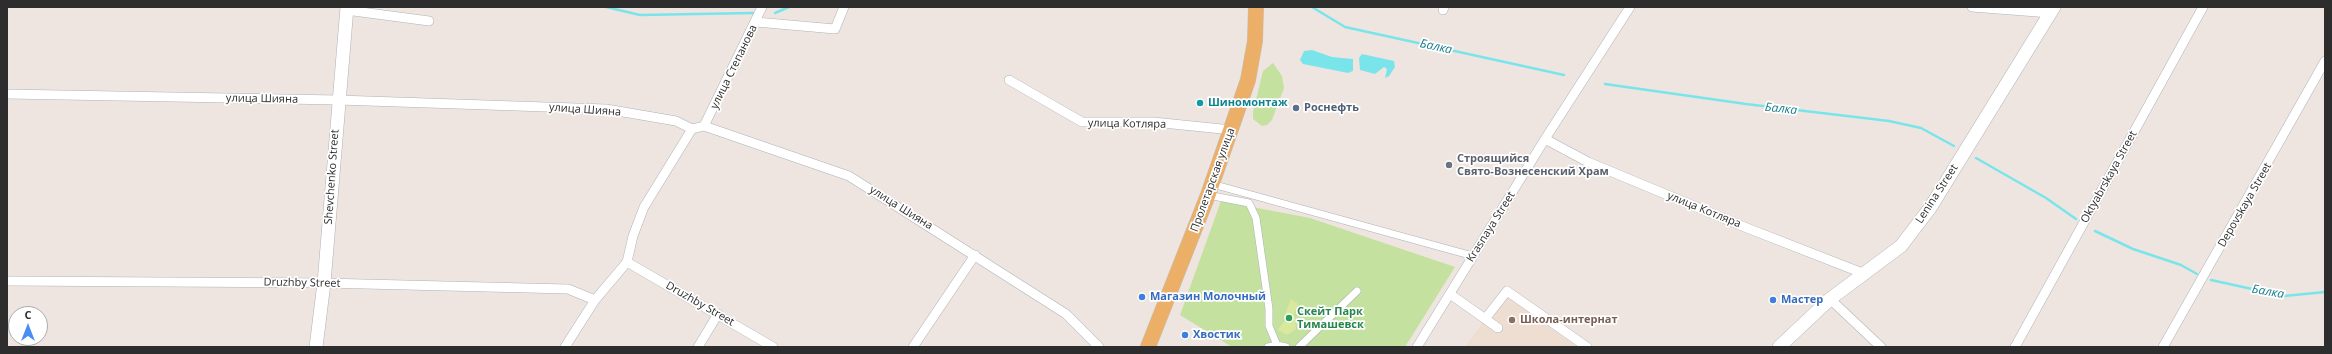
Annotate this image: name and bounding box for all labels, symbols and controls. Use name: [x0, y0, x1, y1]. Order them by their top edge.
street label: улица Степанова: [708, 23, 760, 111]
water label: Балка: [1419, 37, 1453, 57]
street label: улица Шияна: [226, 92, 298, 106]
place label: Шиномонтаж: [1208, 96, 1288, 110]
marker: Шиномонтаж: [1195, 98, 1205, 108]
water label: Балка: [1764, 100, 1798, 118]
street label: улица Шияна: [549, 101, 621, 119]
place label: Роснефть: [1304, 101, 1359, 115]
marker: Роснефть: [1291, 103, 1301, 113]
street label: улица Котляра: [1088, 117, 1166, 131]
street label: Пролетарская улица: [1188, 126, 1238, 234]
street label: Shevchenko Street: [322, 129, 342, 225]
street label: Oktyabrskaya Street: [2078, 129, 2140, 225]
place label: Строящийся Свято-Вознесенский Храм: [1457, 152, 1609, 178]
marker: Строящийся Свято-Вознесенский Храм: [1444, 160, 1454, 170]
street label: Depovskaya Street: [2215, 160, 2275, 250]
street label: Lenina Street: [1913, 162, 1961, 226]
street label: улица Шияна: [867, 183, 935, 233]
street label: Krasnaya Street: [1464, 189, 1518, 265]
street label: улица Котляра: [1665, 189, 1743, 231]
street label: Druzhby Street: [263, 276, 341, 290]
street label: Druzhby Street: [663, 279, 737, 329]
water label: Балка: [2251, 282, 2285, 302]
place label: Магазин Молочный: [1150, 290, 1266, 304]
marker: Магазин Молочный: [1137, 292, 1147, 302]
place label: Мастер: [1781, 293, 1823, 307]
marker: Мастер: [1768, 295, 1778, 305]
place label: Скейт Парк Тимашевск: [1297, 305, 1364, 331]
north arrow: [8, 306, 48, 346]
text: С: [24, 307, 32, 322]
marker: Скейт Парк Тимашевск: [1284, 313, 1294, 323]
place label: Школа-интернат: [1520, 313, 1618, 327]
marker: Школа-интернат: [1507, 315, 1517, 325]
place label: Хвостик: [1193, 328, 1241, 342]
marker: Хвостик: [1180, 330, 1190, 340]

